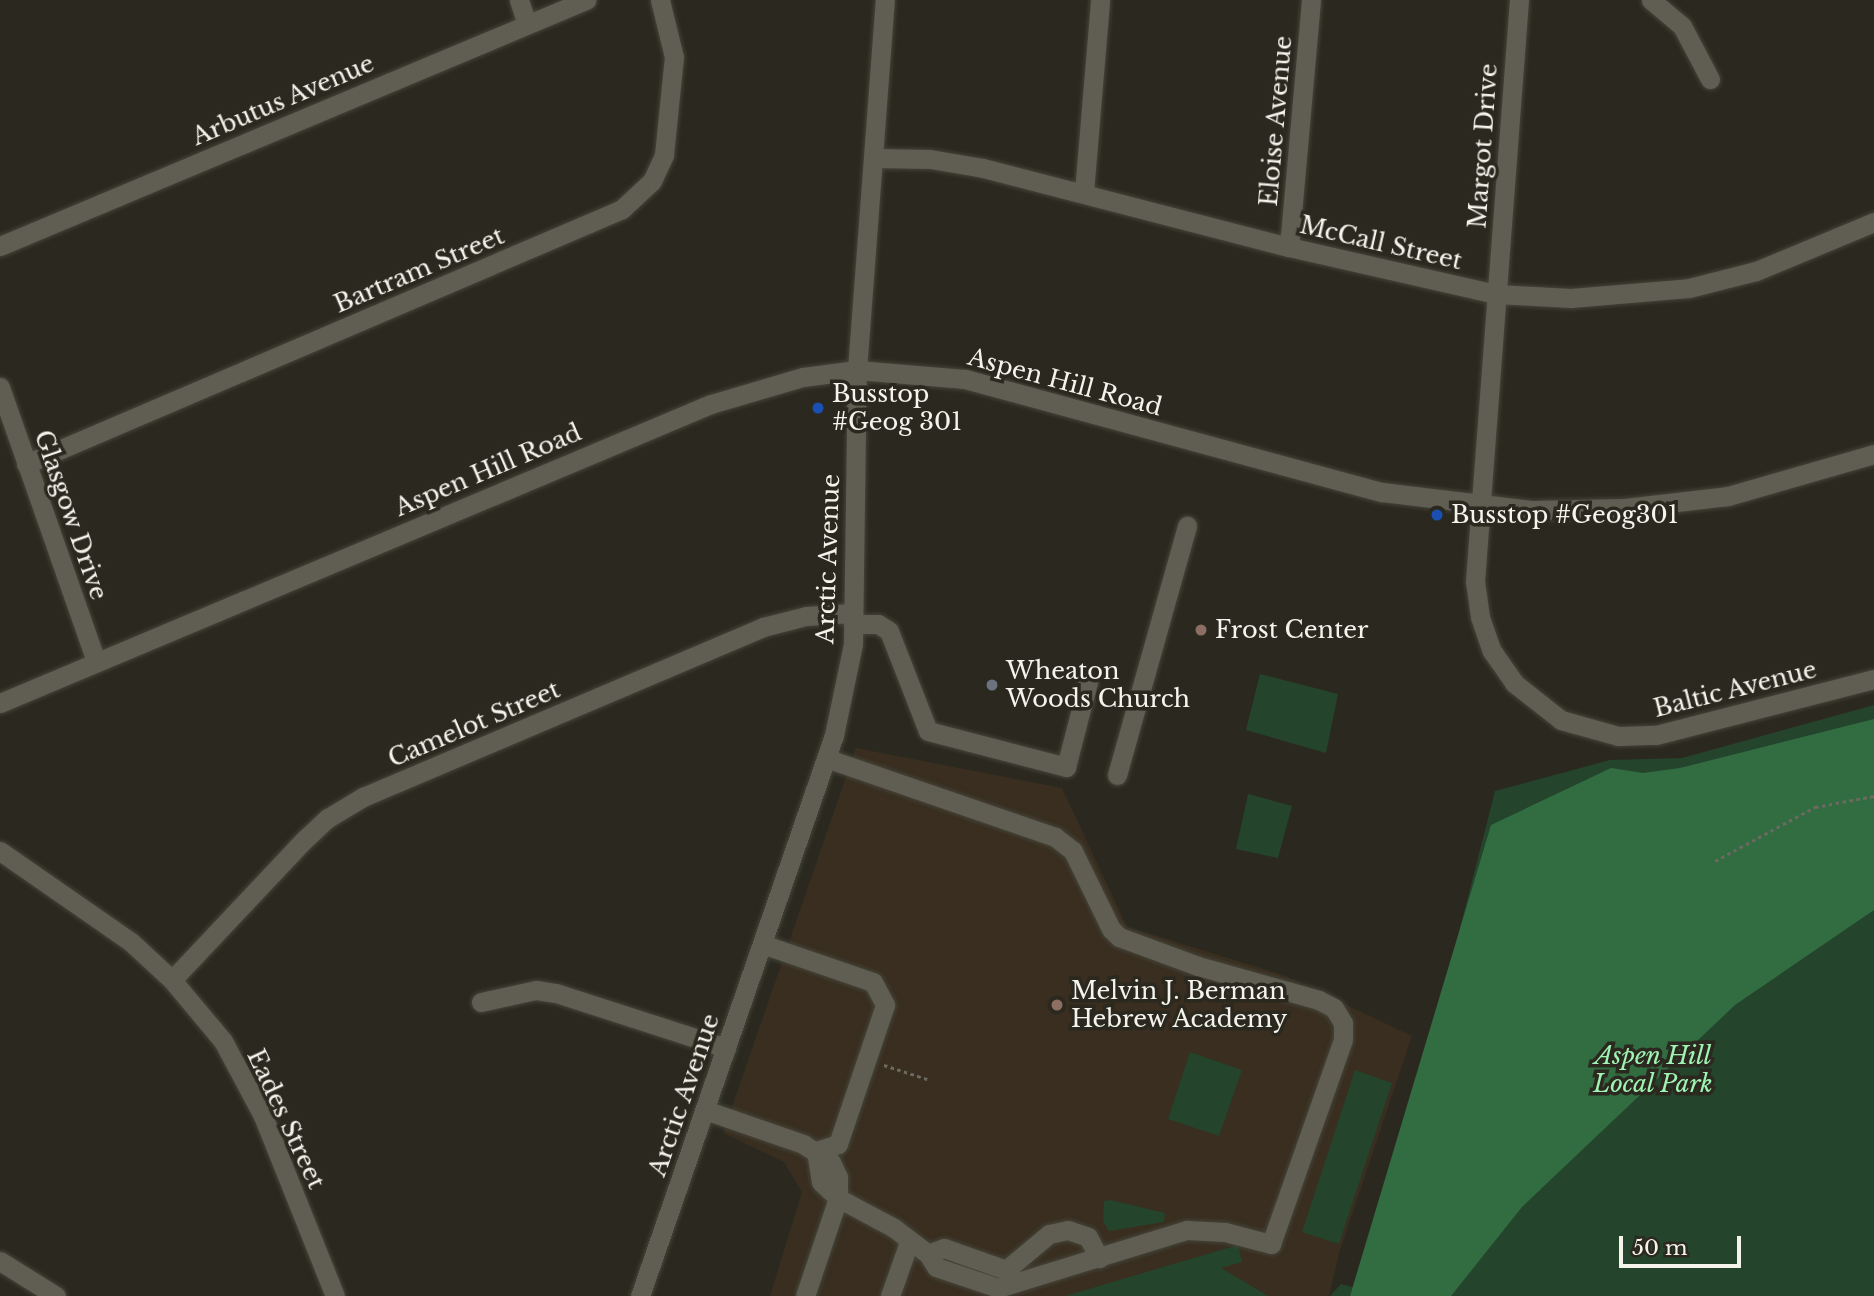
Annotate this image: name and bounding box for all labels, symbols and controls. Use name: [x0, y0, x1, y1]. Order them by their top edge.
street label: Eloise Avenue: [1254, 34, 1298, 208]
street label: Arbutus Avenue: [187, 48, 379, 152]
street label: Margot Drive: [1463, 62, 1503, 230]
street label: McCall Street: [1297, 210, 1465, 276]
street label: Bartram Street: [330, 221, 508, 319]
street label: Aspen Hill Road: [965, 342, 1165, 422]
place label: Busstop #Geog 301: [832, 380, 962, 436]
marker: Busstop #Geog 301: [810, 400, 826, 416]
street label: Aspen Hill Road: [390, 418, 586, 522]
street label: Glasgow Drive: [28, 426, 114, 604]
street label: Arctic Avenue: [811, 473, 845, 645]
place label: Busstop #Geog301: [1451, 501, 1678, 529]
marker: Busstop #Geog301: [1429, 507, 1445, 523]
place label: Frost Center: [1215, 616, 1368, 644]
marker: Frost Center: [1193, 622, 1209, 638]
street label: Baltic Avenue: [1650, 655, 1820, 723]
place label: Wheaton Woods Church: [1006, 657, 1190, 713]
street label: Camelot Street: [384, 675, 564, 773]
marker: Wheaton Woods Church: [984, 677, 1000, 693]
place label: Melvin J. Berman Hebrew Academy: [1071, 977, 1289, 1033]
marker: Melvin J. Berman Hebrew Academy: [1049, 997, 1065, 1013]
street label: Arctic Avenue: [643, 1009, 725, 1181]
park label: Aspen Hill Local Park: [1593, 1042, 1713, 1098]
street label: Eades Street: [241, 1045, 331, 1193]
scale bar: [1622, 1222, 1744, 1266]
text: 50 m: [1632, 1235, 1687, 1261]

